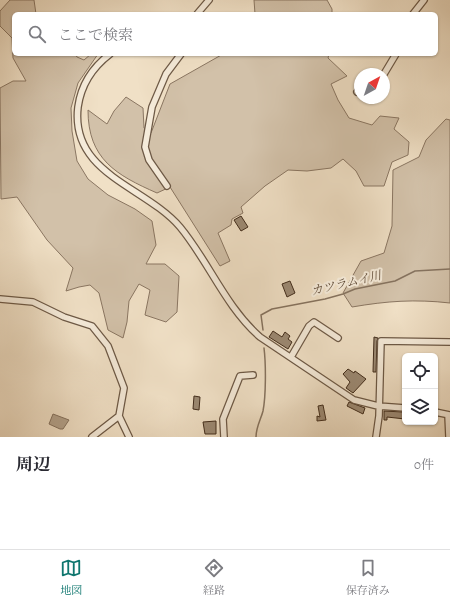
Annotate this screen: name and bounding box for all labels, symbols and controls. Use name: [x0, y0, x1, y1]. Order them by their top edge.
search box: [12, 12, 438, 56]
icon: search: [26, 23, 48, 45]
text: ここで検索: [58, 25, 133, 45]
north arrow: [354, 68, 390, 104]
water label: カツラムイ川: [309, 267, 385, 299]
map controls: [402, 353, 438, 425]
button: locate: [402, 353, 438, 389]
button: layers: [402, 389, 438, 425]
text: 周辺: [16, 453, 50, 476]
text: 0件: [414, 456, 434, 473]
tab: 地図: [60, 557, 82, 598]
tab: 経路: [203, 557, 225, 598]
tab: 保存済み: [346, 557, 390, 598]

